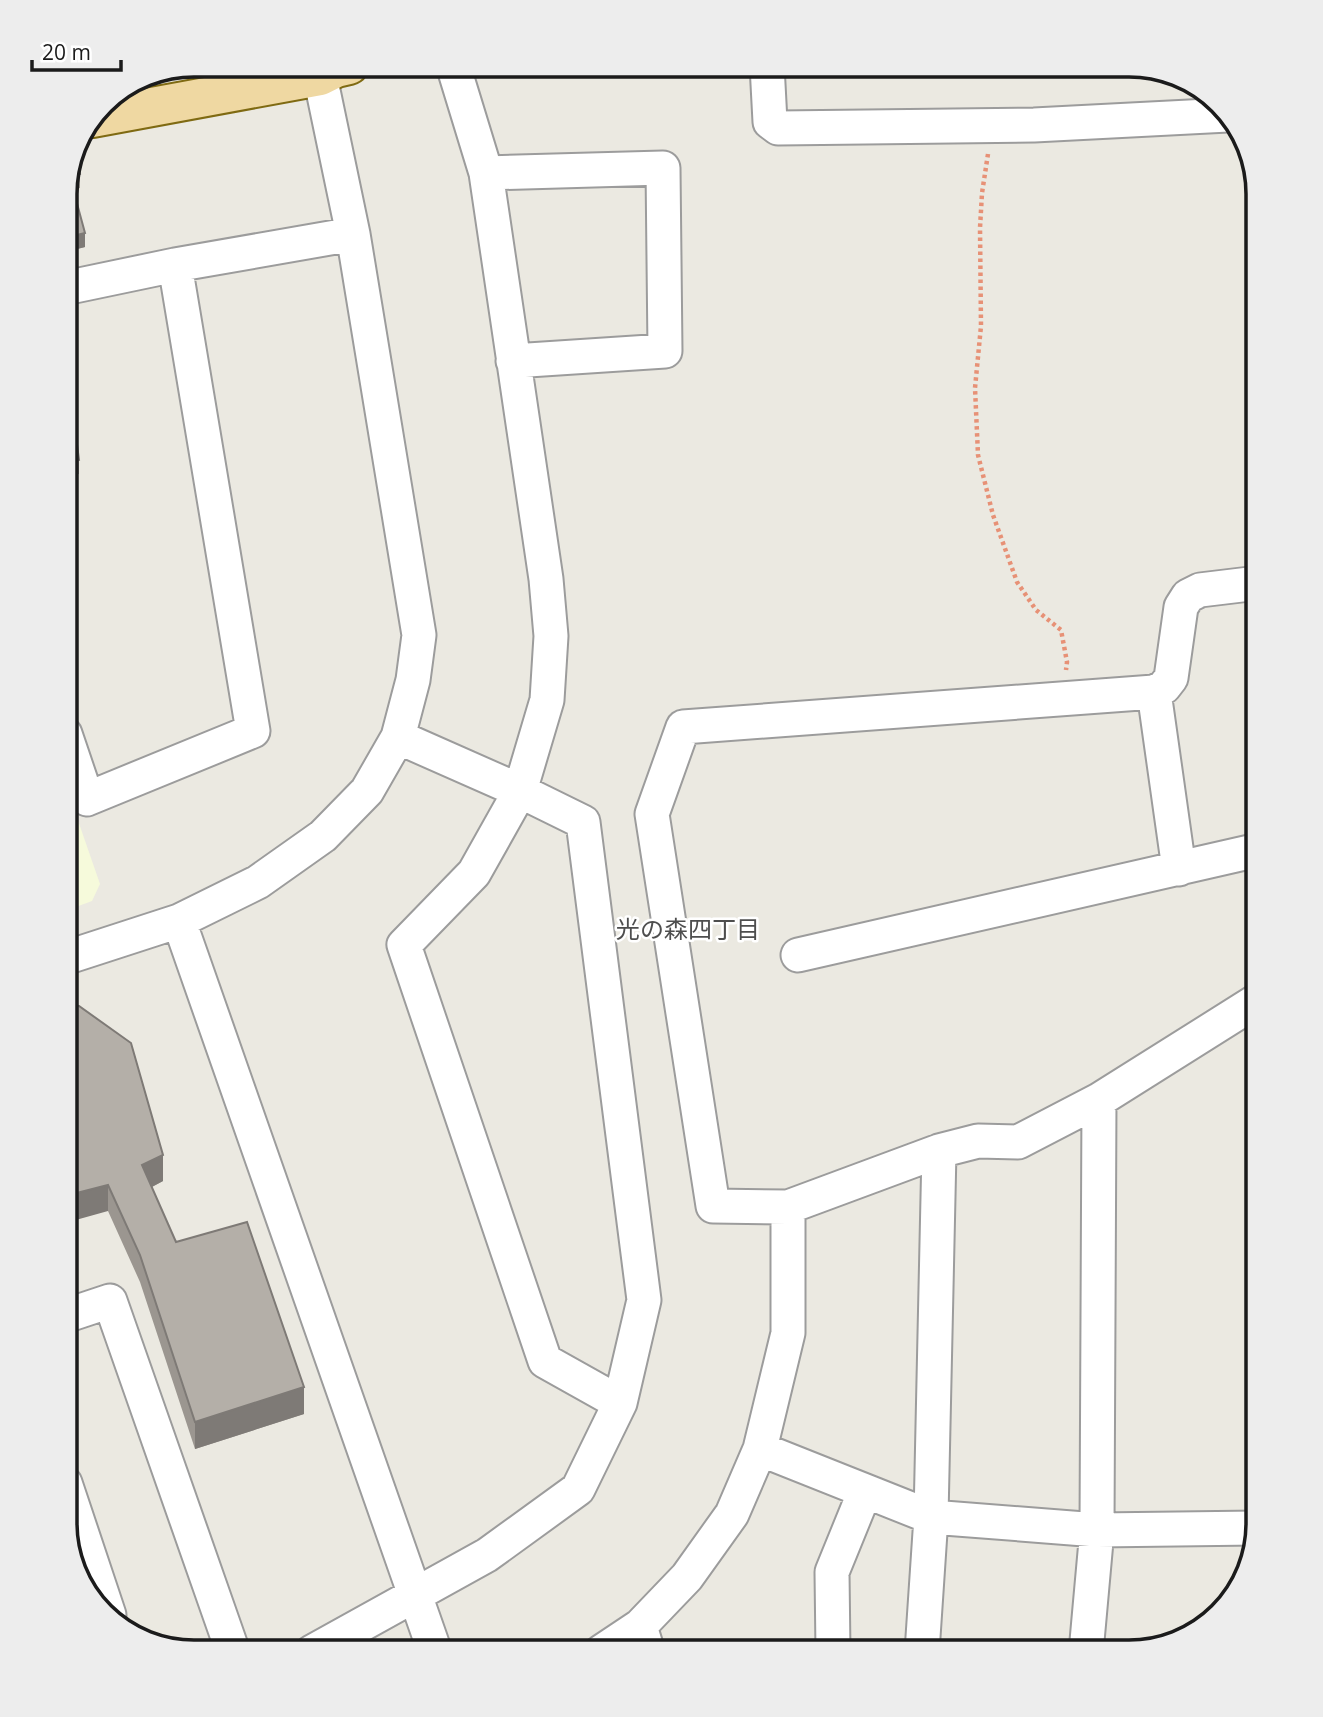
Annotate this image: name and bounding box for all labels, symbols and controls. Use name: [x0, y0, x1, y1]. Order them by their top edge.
scale bar: [32, 28, 121, 72]
text: 20 m: [42, 38, 91, 66]
district label: 光の森四丁目: [616, 912, 760, 945]

